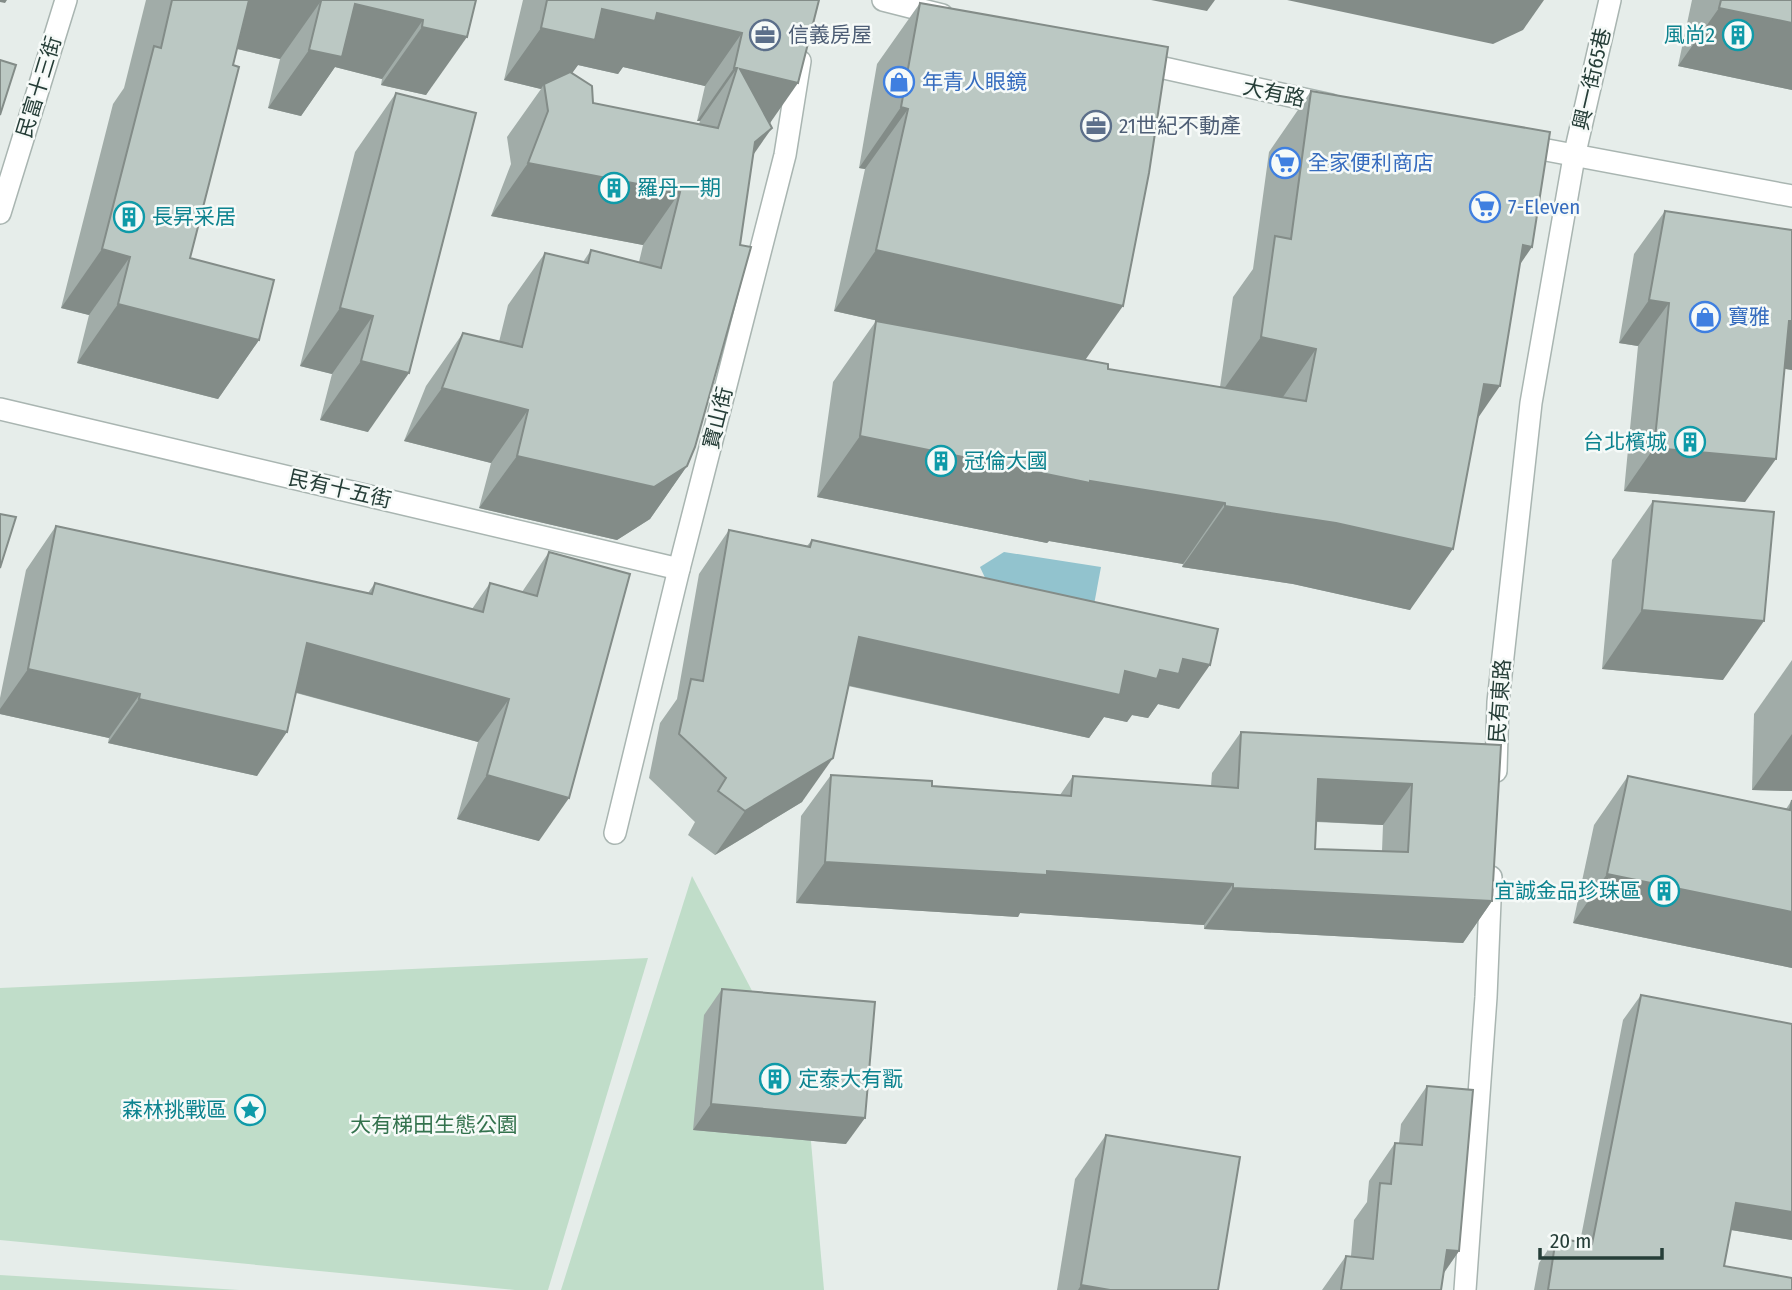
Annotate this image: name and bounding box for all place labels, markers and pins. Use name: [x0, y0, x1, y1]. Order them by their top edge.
office icon: 信義房屋: [748, 18, 782, 52]
building icon: 風尚2: [1721, 18, 1755, 52]
place label: 信義房屋: [788, 22, 872, 48]
place label: 風尚2: [1664, 22, 1715, 48]
shop icon: 年青人眼鏡: [882, 65, 916, 99]
place label: 年青人眼鏡: [922, 69, 1027, 95]
office icon: 21世紀不動產: [1079, 109, 1113, 143]
place label: 21世紀不動產: [1119, 113, 1241, 139]
supermarket icon: 全家便利商店: [1268, 146, 1302, 180]
place label: 全家便利商店: [1308, 150, 1434, 176]
building icon: 羅丹一期: [597, 171, 631, 205]
place label: 羅丹一期: [637, 175, 721, 201]
supermarket icon: 7-Eleven: [1468, 190, 1502, 224]
place label: 7-Eleven: [1508, 194, 1580, 220]
building icon: 長昇采居: [112, 200, 146, 234]
place label: 長昇采居: [152, 204, 236, 230]
shop icon: 寶雅: [1688, 300, 1722, 334]
place label: 寶雅: [1728, 304, 1770, 330]
building icon: 台北檳城: [1673, 425, 1707, 459]
place label: 台北檳城: [1583, 429, 1667, 455]
building icon: 冠倫大國: [924, 444, 958, 478]
place label: 冠倫大國: [964, 448, 1048, 474]
building icon: 宜誠金品珍珠區: [1647, 874, 1681, 908]
place label: 宜誠金品珍珠區: [1494, 878, 1641, 904]
building icon: 定泰大有翫: [758, 1062, 792, 1096]
place label: 定泰大有翫: [798, 1066, 903, 1092]
place icon: 森林挑戰區: [233, 1093, 267, 1127]
place label: 森林挑戰區: [122, 1097, 227, 1123]

